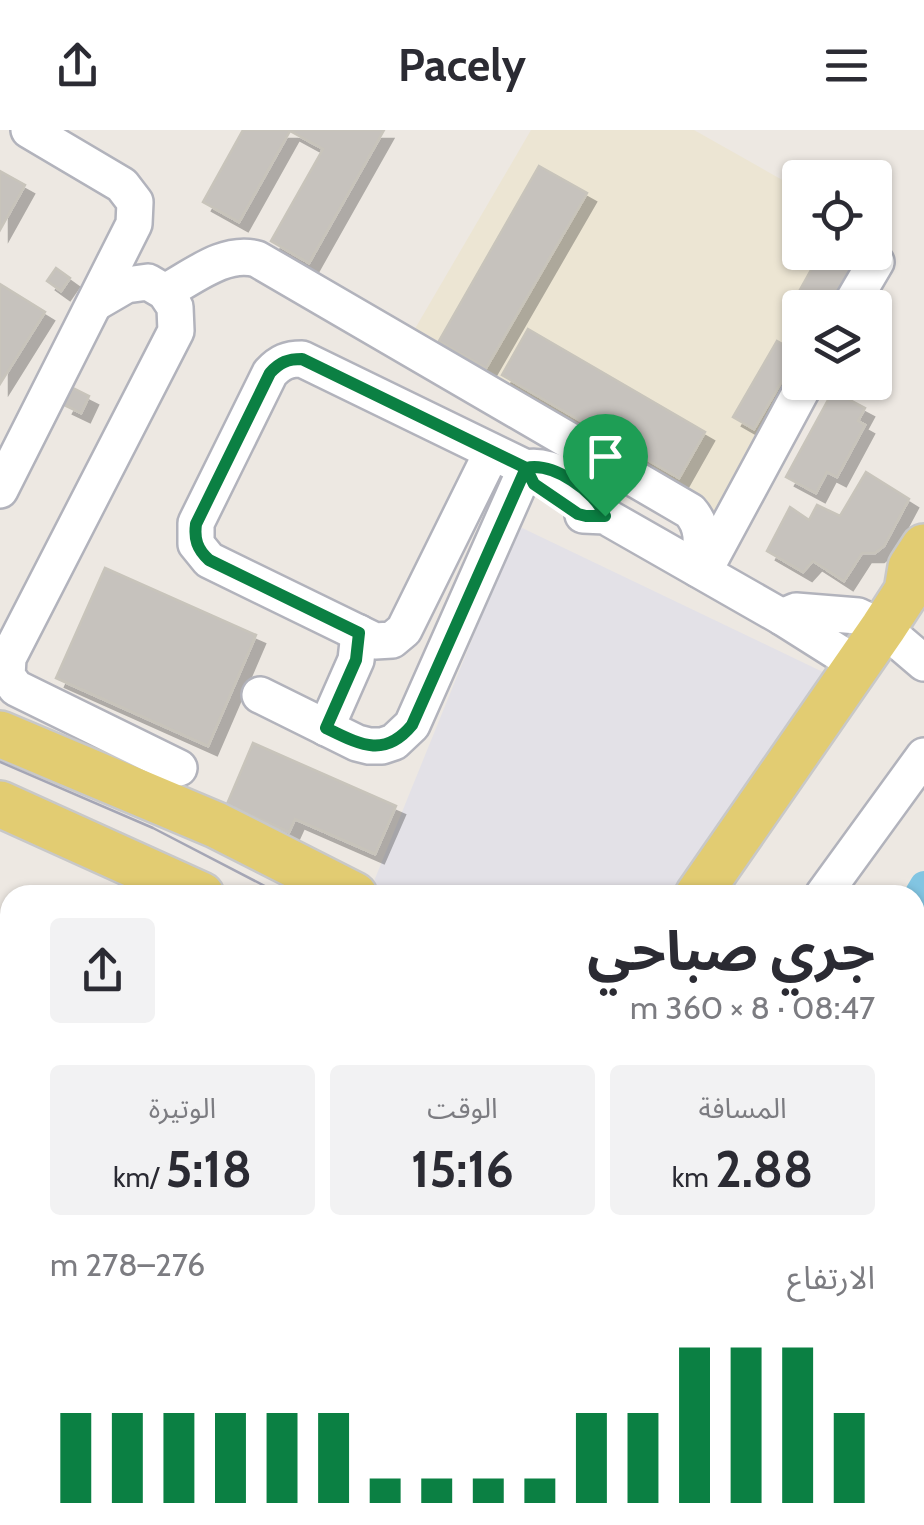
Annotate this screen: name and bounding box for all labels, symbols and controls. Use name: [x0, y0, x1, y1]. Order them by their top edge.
icon: share: [50, 38, 105, 93]
text: Pacely: [398, 38, 526, 92]
icon: menu: [819, 38, 874, 93]
map controls: [782, 160, 892, 400]
button: locate: [782, 160, 892, 270]
button: layers: [782, 290, 892, 400]
pin: [563, 414, 648, 517]
icon: arrive: [578, 429, 633, 484]
text: جري صباحي: [587, 917, 875, 984]
button: share: [50, 918, 155, 1023]
text: 08:47 · 8 × 360 m: [630, 988, 875, 1027]
text: الوتيرة: [149, 1091, 216, 1125]
text: الوقت: [427, 1091, 498, 1125]
text: المسافة: [698, 1091, 787, 1125]
text: 5:18: [165, 1139, 252, 1200]
text: 15:16: [411, 1139, 514, 1200]
text: 2.88: [715, 1139, 813, 1200]
text: /km: [113, 1160, 165, 1194]
text: km: [672, 1160, 715, 1194]
text: 276–278 m: [50, 1245, 205, 1284]
text: الارتفاع: [787, 1258, 875, 1297]

